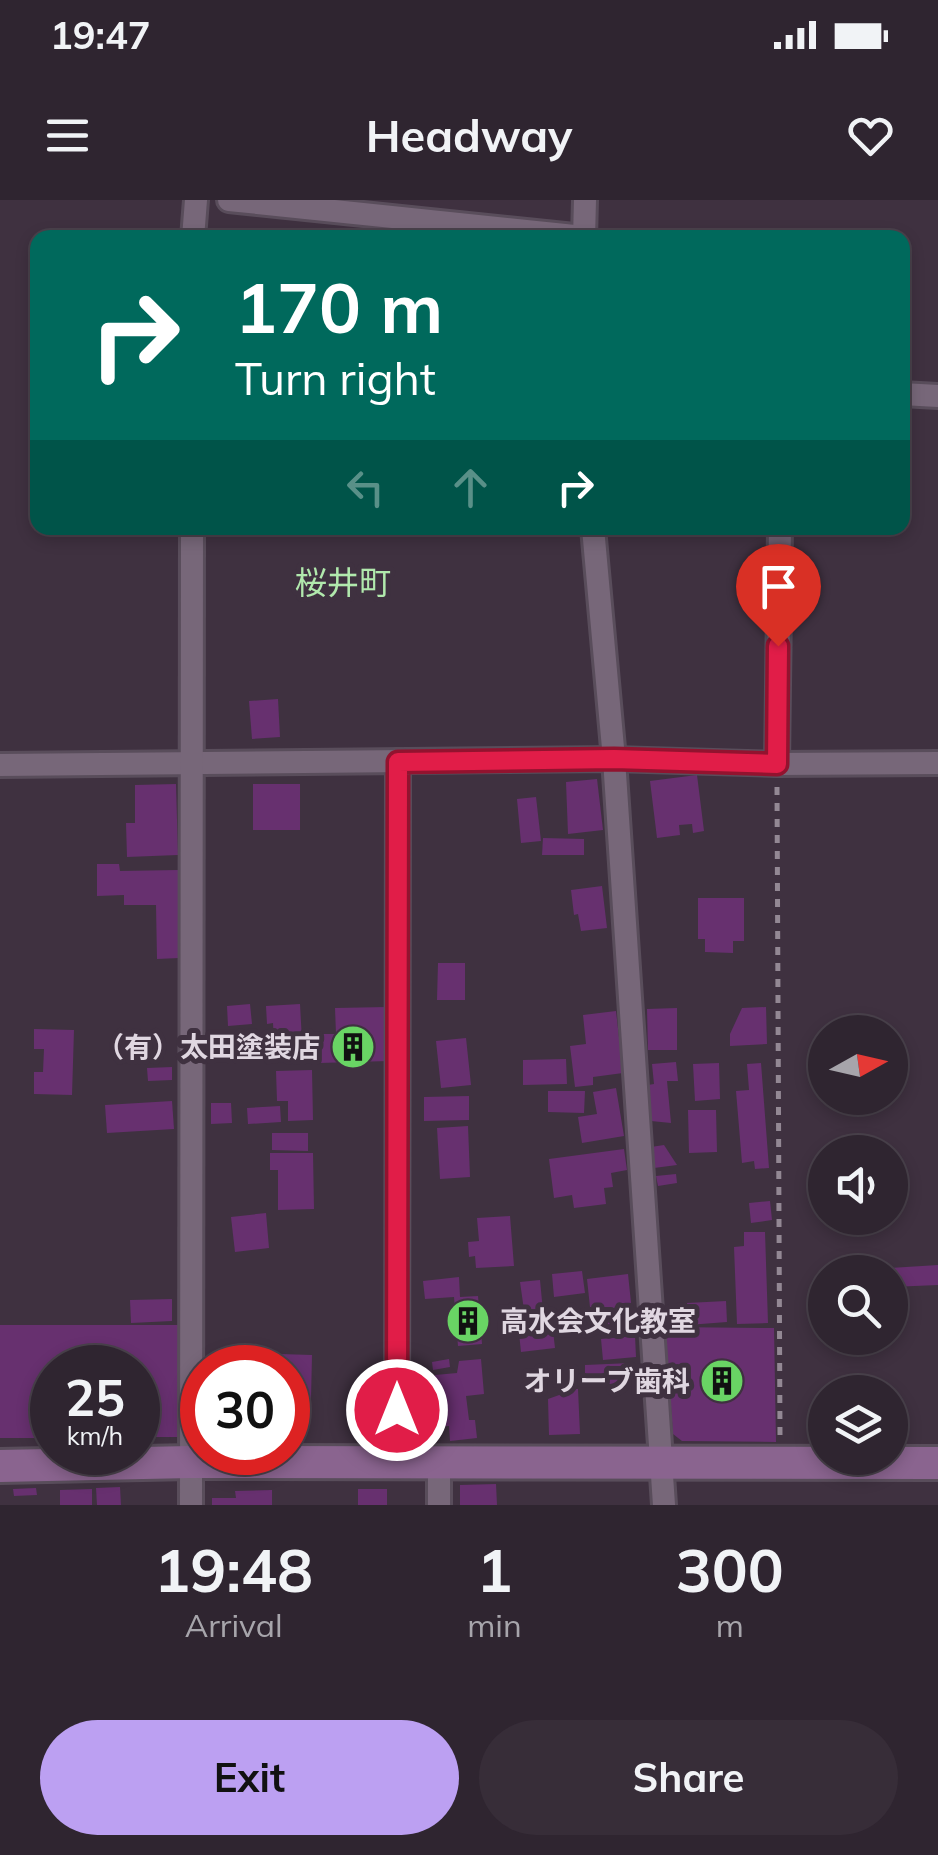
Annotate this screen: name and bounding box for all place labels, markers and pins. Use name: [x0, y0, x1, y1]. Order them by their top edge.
pin: [736, 544, 821, 647]
building icon: （有）太田塗装店: [330, 1024, 376, 1070]
place label: （有）太田塗装店: [96, 1029, 320, 1064]
building icon: 高水会文化教室: [445, 1298, 491, 1344]
place label: 高水会文化教室: [500, 1303, 696, 1338]
building icon: オリーブ歯科: [699, 1358, 745, 1404]
place label: オリーブ歯科: [524, 1363, 690, 1398]

